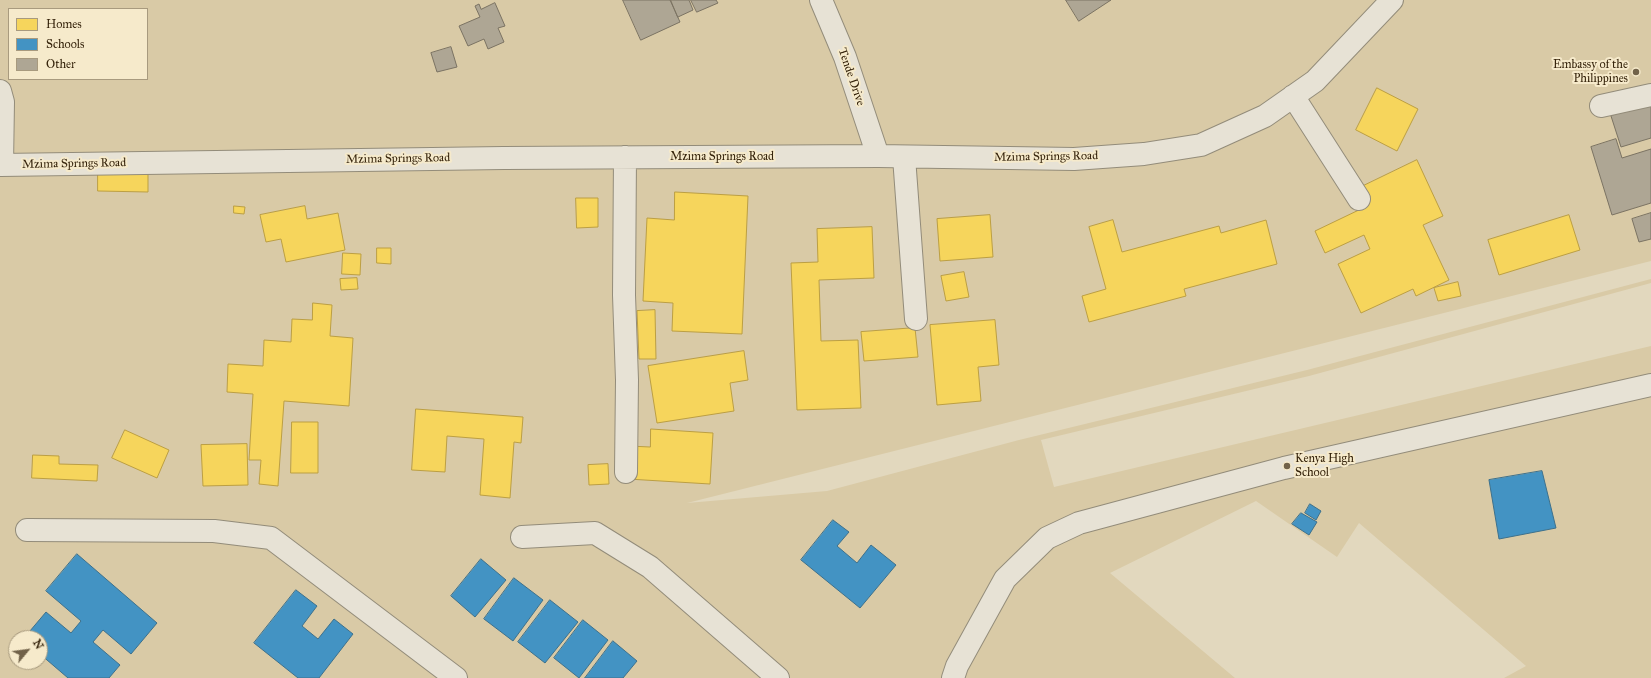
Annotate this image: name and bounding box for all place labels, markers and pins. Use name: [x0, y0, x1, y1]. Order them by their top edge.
place label: Embassy of the Philippines: [1553, 58, 1628, 86]
marker: Embassy of the Philippines: [1631, 67, 1641, 77]
place label: Kenya High School: [1295, 452, 1354, 480]
marker: Kenya High School: [1282, 461, 1292, 471]

